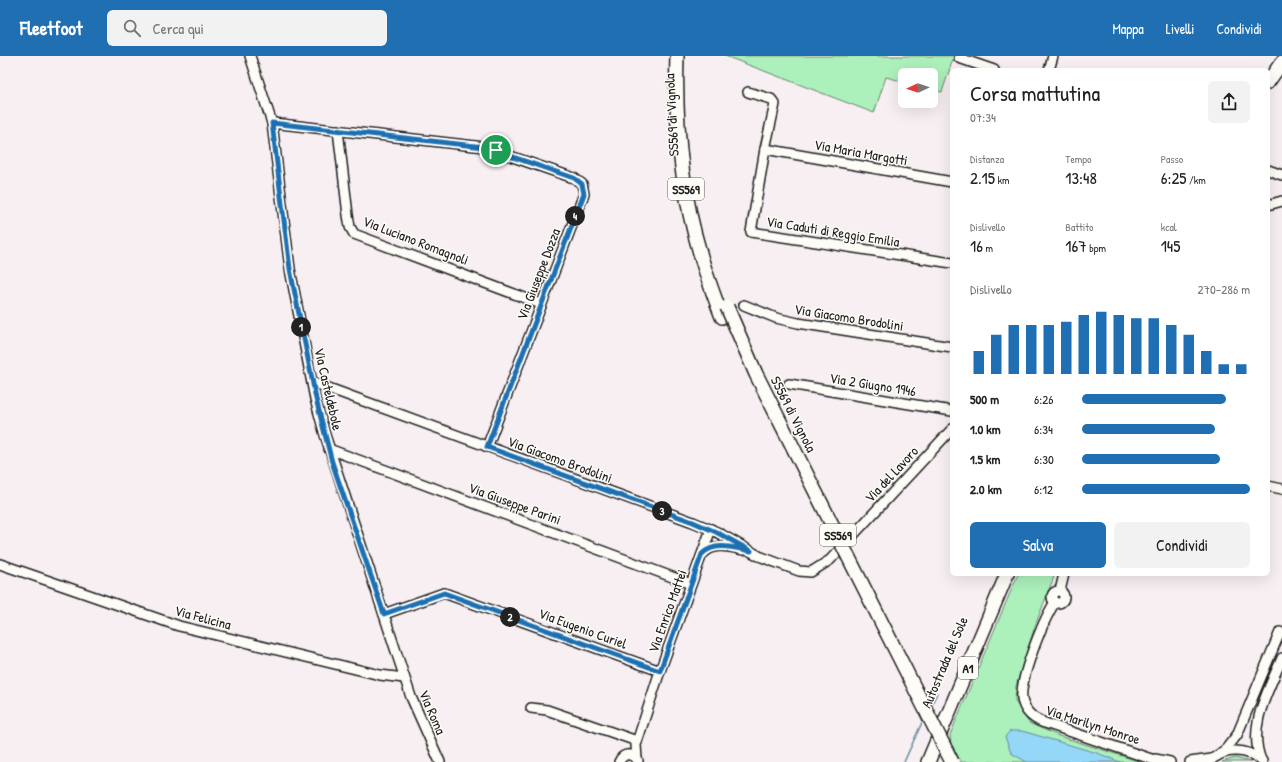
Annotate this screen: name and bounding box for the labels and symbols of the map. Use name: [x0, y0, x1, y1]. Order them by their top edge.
north arrow: [898, 68, 938, 108]
street label: SS569 di Vignola: [659, 73, 684, 157]
pin: [479, 133, 513, 167]
street label: Via Maria Margotti: [813, 134, 909, 171]
road number: SS569: [668, 178, 704, 200]
pin: 4: [565, 206, 585, 226]
street label: Via Luciano Romagnoli: [360, 211, 472, 270]
street label: Via Caduti di Reggio Emilia: [765, 211, 901, 252]
street label: Via Giuseppe Dozza: [512, 225, 565, 323]
street label: Via Giacomo Brodolini: [793, 299, 905, 335]
pin: 1: [291, 317, 311, 337]
street label: Via Casteldebole: [310, 346, 348, 433]
street label: Via 2 Giugno 1946: [828, 368, 918, 401]
street label: SS569 di Vignola: [766, 373, 822, 456]
street label: Via Giacomo Brodolini: [505, 431, 615, 487]
street label: Via del Lavoro: [860, 441, 922, 506]
street label: Via Giuseppe Parini: [466, 477, 564, 529]
pin: 3: [652, 501, 672, 521]
road number: SS569: [820, 524, 856, 546]
street label: Via Enrico Mattei: [643, 567, 691, 655]
street label: Via Felicina: [173, 600, 234, 634]
street label: Via Eugenio Curiel: [536, 603, 630, 654]
pin: 2: [500, 607, 520, 627]
street label: Autostrada del Sole: [916, 613, 972, 711]
road number: A1: [958, 657, 978, 679]
street label: Via Roma: [415, 687, 451, 738]
street label: Via Marilyn Monroe: [1043, 700, 1143, 749]

